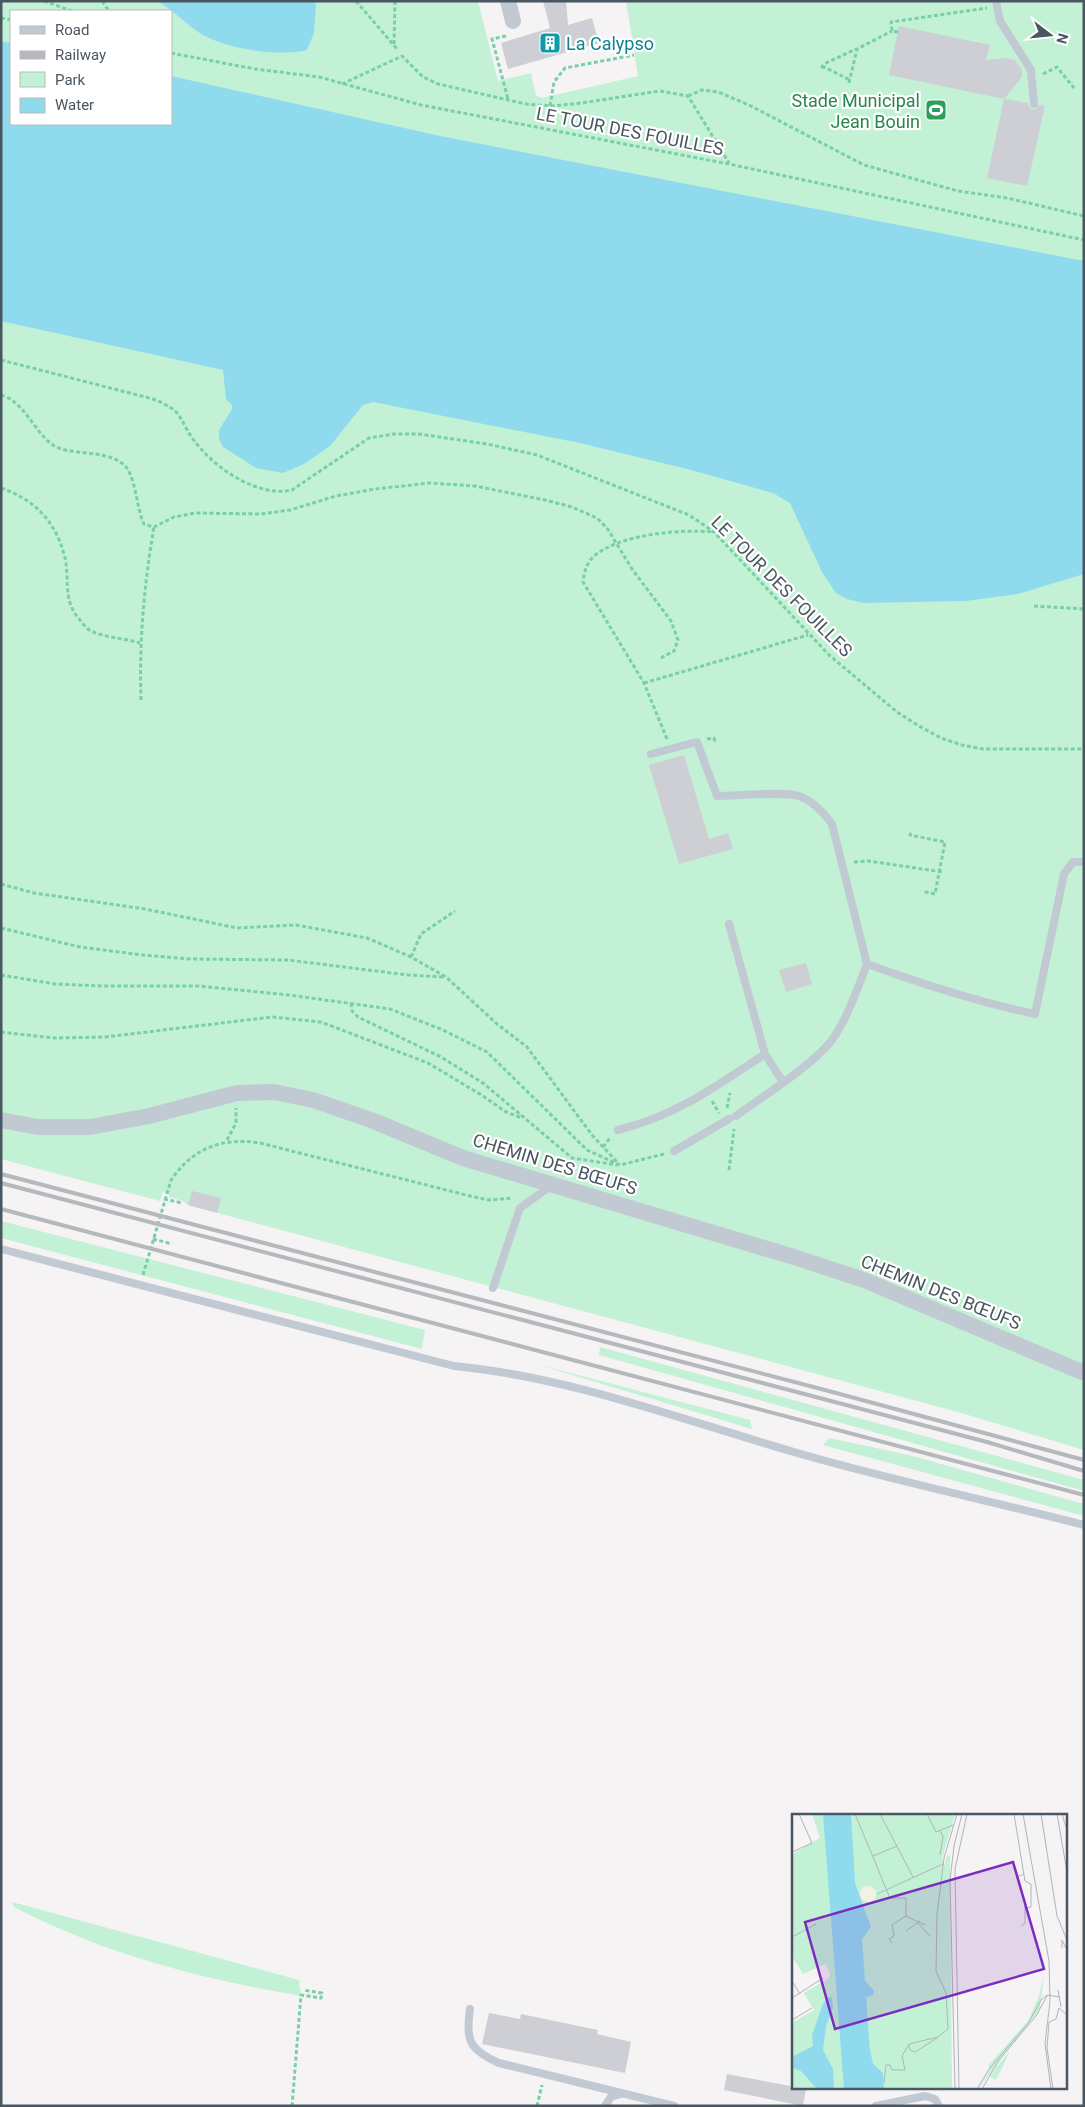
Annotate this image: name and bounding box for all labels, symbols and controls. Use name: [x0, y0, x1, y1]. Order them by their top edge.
legend: [10, 10, 172, 125]
north arrow: [1025, 10, 1075, 60]
text: Road: [55, 21, 89, 39]
building icon: La Calypso: [538, 31, 562, 55]
text: N: [1053, 32, 1072, 46]
place label: La Calypso: [566, 33, 654, 54]
text: Railway: [55, 46, 106, 64]
text: Park: [55, 71, 86, 89]
place label: Stade Municipal Jean Bouin: [791, 90, 920, 132]
text: Water: [55, 96, 94, 114]
sports icon: Stade Municipal Jean Bouin: [924, 98, 948, 122]
street label: LE TOUR DES FOUILLES: [534, 103, 726, 160]
street label: LE TOUR DES FOUILLES: [707, 511, 857, 661]
street label: CHEMIN DES BŒUFS: [470, 1129, 640, 1199]
street label: CHEMIN DES BŒUFS: [858, 1250, 1024, 1334]
inset map: [792, 1814, 1068, 2090]

